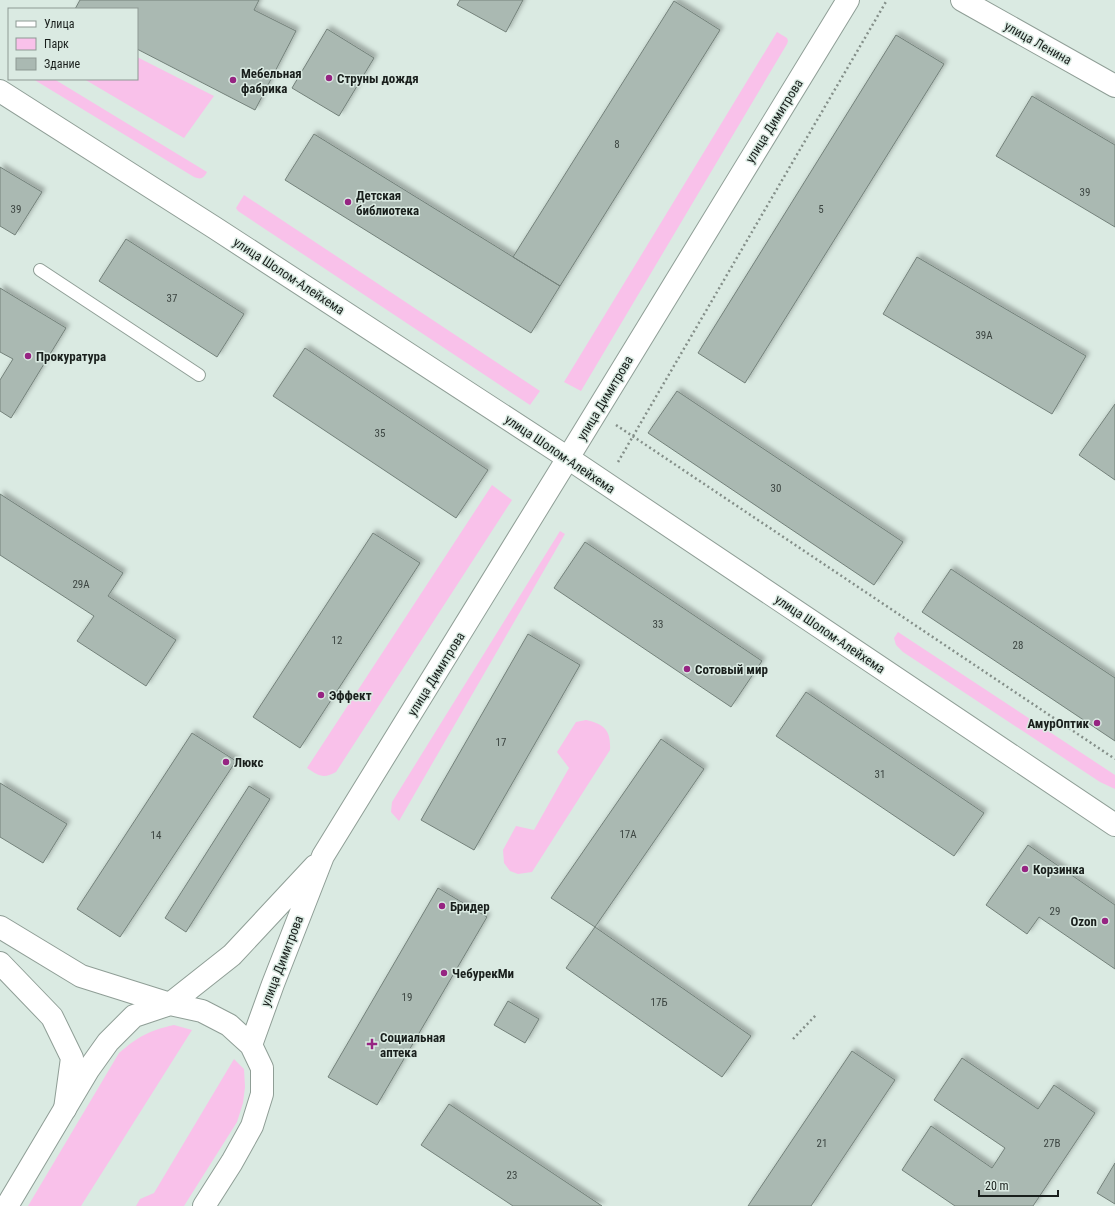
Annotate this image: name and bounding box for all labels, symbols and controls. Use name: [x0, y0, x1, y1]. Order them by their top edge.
legend: [8, 8, 138, 80]
text: Улица: [44, 17, 75, 31]
street label: улица Ленина: [1002, 18, 1074, 68]
text: Парк: [44, 37, 69, 51]
text: Здание: [44, 57, 81, 71]
place label: Мебельная фабрика: [241, 66, 302, 96]
place label: Струны дождя: [337, 71, 419, 86]
marker: Струны дождя: [324, 73, 334, 83]
marker: Мебельная фабрика: [228, 75, 238, 85]
street label: улица Димитрова: [742, 76, 806, 166]
house number: 8: [614, 138, 620, 151]
house number: 39: [1080, 186, 1090, 199]
place label: Детская библиотека: [356, 188, 419, 218]
marker: Детская библиотека: [343, 197, 353, 207]
house number: 39: [11, 203, 21, 216]
house number: 5: [818, 203, 824, 216]
street label: улица Шолом-Алейхема: [231, 234, 347, 318]
house number: 37: [167, 292, 177, 305]
house number: 39А: [975, 329, 993, 342]
place label: Прокуратура: [36, 349, 106, 364]
marker: Прокуратура: [23, 351, 33, 361]
street label: улица Димитрова: [574, 353, 636, 443]
street label: улица Шолом-Алейхема: [502, 412, 618, 496]
house number: 35: [375, 427, 385, 440]
house number: 30: [771, 482, 781, 495]
house number: 29А: [72, 578, 90, 591]
street label: улица Шолом-Алейхема: [772, 592, 888, 676]
house number: 33: [653, 618, 663, 631]
street label: улица Димитрова: [404, 629, 468, 719]
house number: 12: [332, 634, 342, 647]
house number: 28: [1013, 639, 1023, 652]
place label: Сотовый мир: [695, 662, 768, 677]
marker: Сотовый мир: [682, 664, 692, 674]
place label: Эффект: [329, 688, 372, 703]
marker: Эффект: [316, 690, 326, 700]
place label: АмурОптик: [1027, 716, 1089, 731]
marker: АмурОптик: [1092, 718, 1102, 728]
house number: 17: [496, 736, 506, 749]
place label: Люкс: [234, 755, 264, 770]
marker: Люкс: [221, 757, 231, 767]
house number: 31: [875, 768, 885, 781]
house number: 17А: [619, 828, 637, 841]
house number: 14: [151, 829, 162, 842]
place label: Корзинка: [1033, 862, 1085, 877]
marker: Корзинка: [1020, 864, 1030, 874]
place label: Бридер: [450, 899, 490, 914]
marker: Бридер: [437, 901, 447, 911]
house number: 29: [1050, 905, 1060, 918]
street label: улица Димитрова: [258, 914, 306, 1008]
place label: Ozon: [1071, 914, 1097, 929]
marker: Ozon: [1100, 916, 1110, 926]
place label: ЧебурекМи: [452, 966, 514, 981]
marker: ЧебурекМи: [439, 968, 449, 978]
house number: 19: [402, 991, 412, 1004]
house number: 17Б: [651, 996, 667, 1009]
place label: Социальная аптека: [380, 1030, 445, 1060]
marker: Социальная аптека: [367, 1039, 377, 1049]
house number: 21: [817, 1137, 827, 1150]
house number: 27В: [1044, 1137, 1060, 1150]
house number: 23: [507, 1169, 517, 1182]
scale bar: [979, 1172, 1058, 1198]
text: 20 m: [985, 1179, 1009, 1193]

